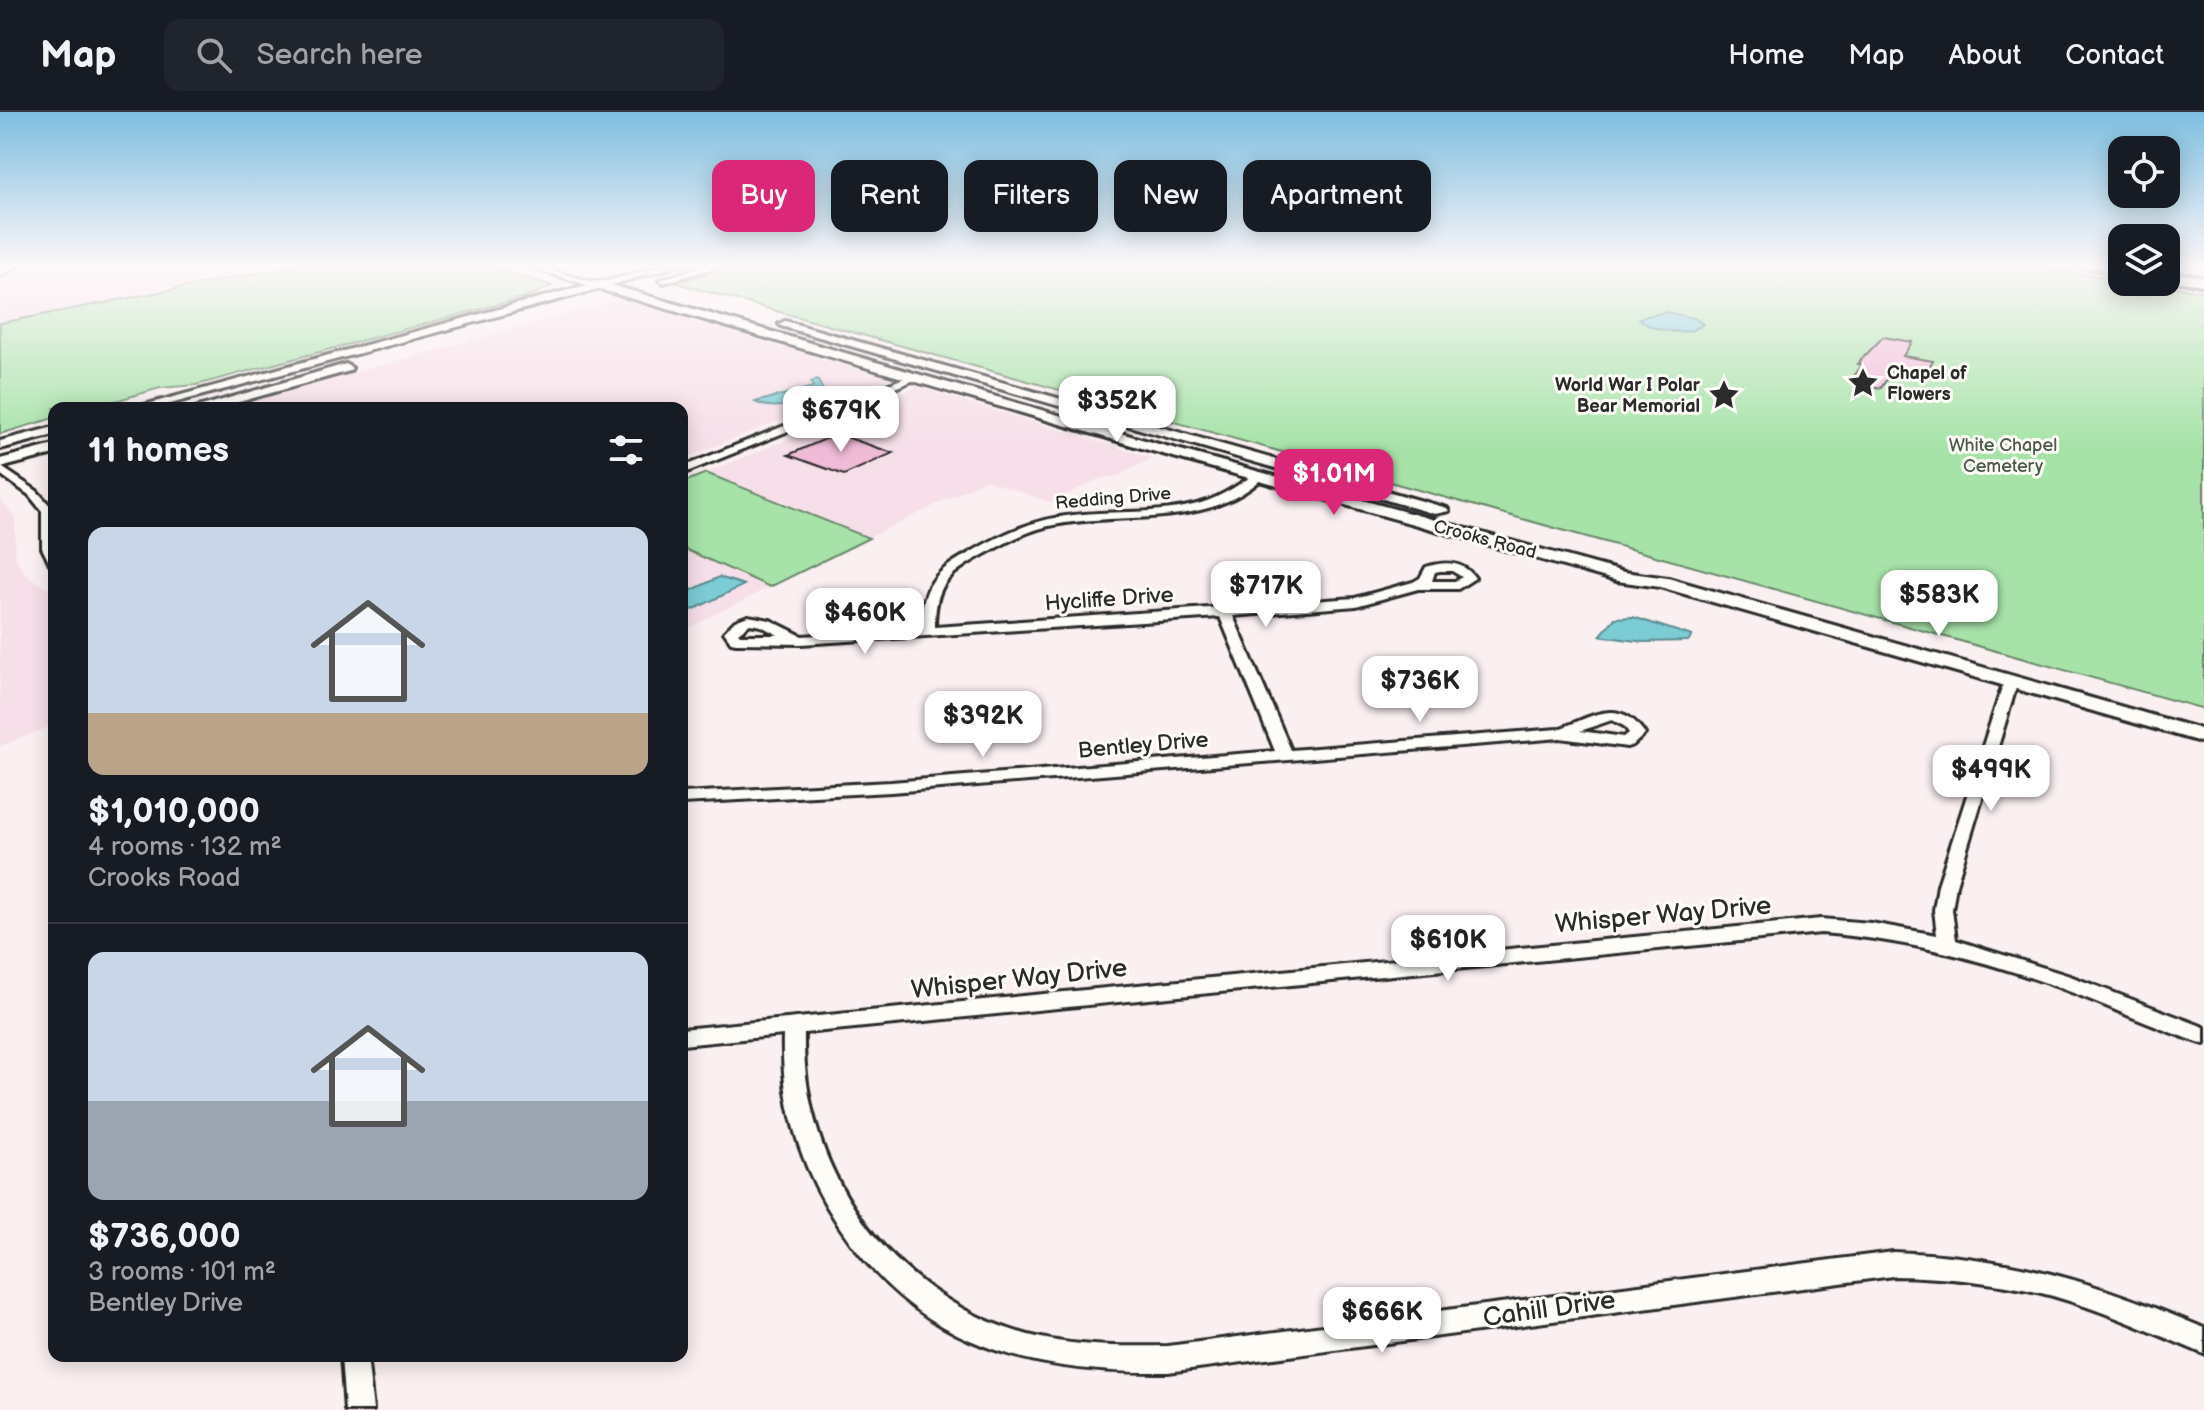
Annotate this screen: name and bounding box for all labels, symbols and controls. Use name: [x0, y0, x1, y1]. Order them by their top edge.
search box: [164, 19, 724, 91]
text: Map: [40, 33, 116, 78]
icon: search: [192, 33, 236, 77]
text: Search here: [256, 37, 423, 73]
text: Home: [1728, 39, 1804, 72]
text: Map: [1848, 39, 1905, 72]
text: About: [1949, 39, 2021, 72]
text: Contact: [2065, 39, 2164, 72]
map controls: [2108, 136, 2180, 296]
button: locate: [2108, 136, 2180, 208]
chip: Buy: [712, 160, 815, 232]
chip: Rent: [831, 160, 948, 232]
chip: Filters: [964, 160, 1098, 232]
chip: New: [1114, 160, 1227, 232]
chip: Apartment: [1243, 160, 1431, 232]
button: layers: [2108, 224, 2180, 296]
place label: Chapel of Flowers: [1887, 363, 1967, 405]
place icon: Chapel of Flowers: [1846, 366, 1880, 400]
place label: World War I Polar Bear Memorial: [1555, 375, 1701, 417]
pin: $352K: [1061, 376, 1173, 444]
place icon: World War I Polar Bear Memorial: [1707, 378, 1741, 412]
pin: $679K: [785, 386, 897, 454]
text: $352K: [1077, 386, 1157, 417]
text: $679K: [801, 396, 881, 427]
icon: filters: [604, 428, 648, 472]
text: 11 homes: [88, 430, 229, 471]
park label: White Chapel Cemetery: [1949, 435, 2057, 477]
pin: $1.01M: [1269, 449, 1399, 517]
text: $1.01M: [1292, 459, 1376, 490]
street label: Redding Drive: [1054, 483, 1172, 514]
street label: Crooks Road: [1431, 516, 1539, 563]
pin: $717K: [1210, 561, 1322, 629]
pin: $583K: [1883, 570, 1995, 638]
text: $717K: [1229, 571, 1303, 602]
icon: home: [296, 579, 440, 723]
text: $583K: [1899, 580, 1979, 611]
street label: Hycliffe Drive: [1044, 582, 1174, 617]
pin: $460K: [809, 588, 921, 656]
text: $460K: [824, 598, 906, 629]
pin: $736K: [1364, 656, 1476, 724]
text: $736K: [1380, 666, 1460, 697]
pin: $392K: [927, 691, 1039, 759]
text: $392K: [943, 701, 1023, 732]
street label: Bentley Drive: [1077, 726, 1210, 765]
pin: $499K: [1935, 745, 2047, 813]
text: $499K: [1951, 755, 2031, 786]
text: $1,010,000: [88, 791, 260, 832]
text: 4 rooms · 132 m²: [88, 832, 282, 863]
text: Crooks Road: [88, 863, 240, 894]
street label: Whisper Way Drive: [1554, 891, 1773, 940]
pin: $610K: [1392, 915, 1504, 983]
text: $610K: [1409, 925, 1487, 956]
street label: Whisper Way Drive: [910, 953, 1129, 1006]
icon: home: [296, 1004, 440, 1148]
text: $736,000: [88, 1216, 241, 1257]
text: 3 rooms · 101 m²: [88, 1257, 276, 1288]
street label: Cahill Drive: [1481, 1285, 1617, 1334]
pin: $666K: [1326, 1287, 1438, 1355]
text: Bentley Drive: [88, 1288, 243, 1319]
text: $666K: [1341, 1297, 1423, 1328]

